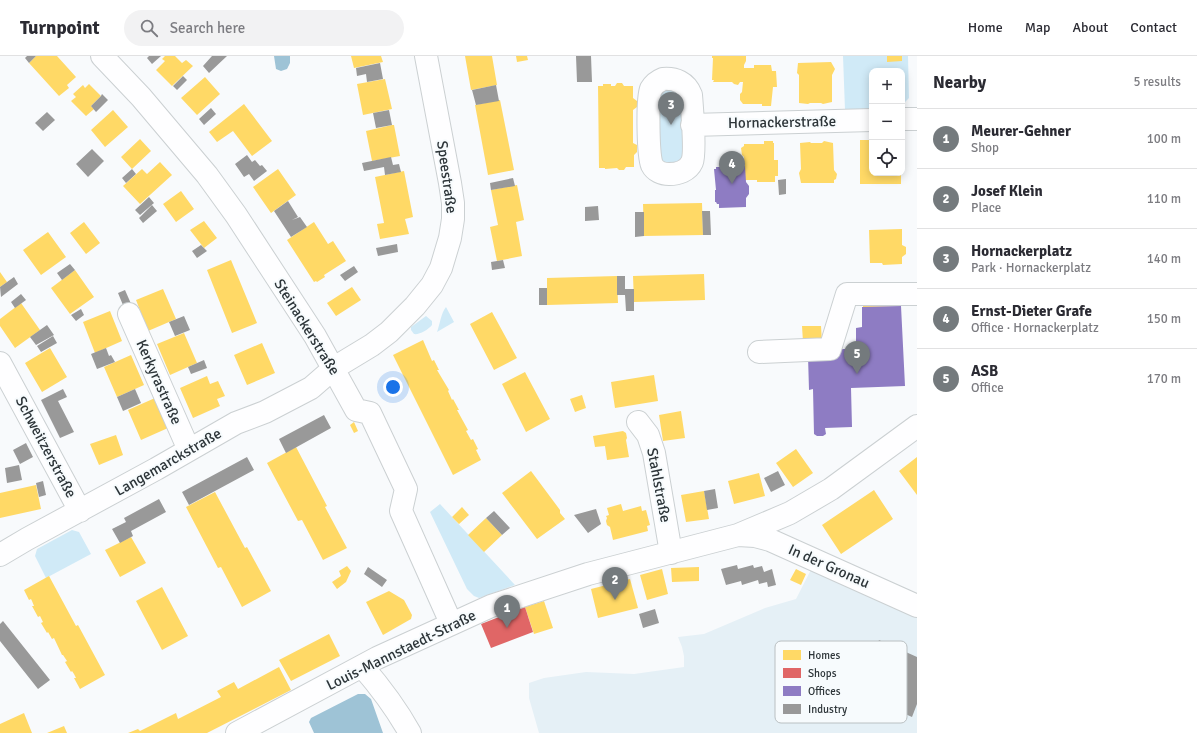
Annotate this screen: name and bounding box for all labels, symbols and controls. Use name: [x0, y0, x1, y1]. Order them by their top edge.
search box: [124, 10, 404, 46]
text: Turnpoint: [20, 16, 100, 40]
icon: search: [138, 17, 160, 39]
text: Search here: [170, 19, 245, 37]
text: Home: [968, 19, 1003, 36]
text: Map: [1025, 19, 1050, 36]
text: About: [1072, 19, 1108, 36]
text: Contact: [1130, 19, 1177, 36]
map controls: [869, 68, 905, 176]
button: +: [869, 68, 905, 104]
text: Nearby: [933, 72, 986, 93]
text: 5 results: [1133, 74, 1181, 90]
pin: 3: [658, 92, 684, 125]
button: −: [869, 104, 905, 140]
street label: Hornackerstraße: [728, 112, 836, 132]
text: Meurer-Gehner: [971, 122, 1071, 140]
text: 1: [942, 131, 950, 147]
text: 100 m: [1147, 131, 1181, 147]
street label: Speestraße: [433, 140, 461, 214]
button: locate: [869, 140, 905, 176]
text: Shop: [971, 140, 999, 156]
pin: 4: [719, 151, 745, 184]
text: Josef Klein: [971, 182, 1043, 200]
text: 2: [942, 191, 950, 207]
text: 110 m: [1147, 191, 1181, 207]
text: Place: [971, 200, 1001, 216]
text: Hornackerplatz: [971, 242, 1072, 260]
text: 3: [942, 251, 950, 267]
text: 140 m: [1147, 251, 1181, 267]
text: Park · Hornackerplatz: [971, 260, 1091, 276]
street label: Steinackerstraße: [270, 276, 344, 378]
text: Ernst-Dieter Grafe: [971, 302, 1092, 320]
text: 4: [942, 311, 950, 327]
text: 150 m: [1147, 311, 1181, 327]
text: Office · Hornackerplatz: [971, 320, 1099, 336]
street label: Kerkyrastraße: [132, 337, 186, 427]
pin: 5: [844, 341, 870, 374]
text: ASB: [971, 362, 998, 380]
text: 5: [942, 371, 950, 387]
text: 170 m: [1147, 371, 1181, 387]
your location: [383, 377, 403, 397]
text: Office: [971, 380, 1004, 396]
street label: Schweitzerstraße: [12, 393, 80, 501]
street label: Langemarckstraße: [112, 424, 224, 500]
street label: Stahlstraße: [643, 446, 675, 524]
street label: In der Gronau: [786, 540, 872, 592]
pin: 2: [602, 567, 628, 600]
pin: 1: [494, 595, 520, 628]
street label: Louis-Mannstaedt-Straße: [323, 606, 479, 694]
legend: [775, 641, 907, 723]
text: Homes: [808, 649, 840, 662]
text: Shops: [808, 667, 837, 680]
text: Offices: [808, 685, 841, 698]
text: Industry: [808, 703, 848, 716]

